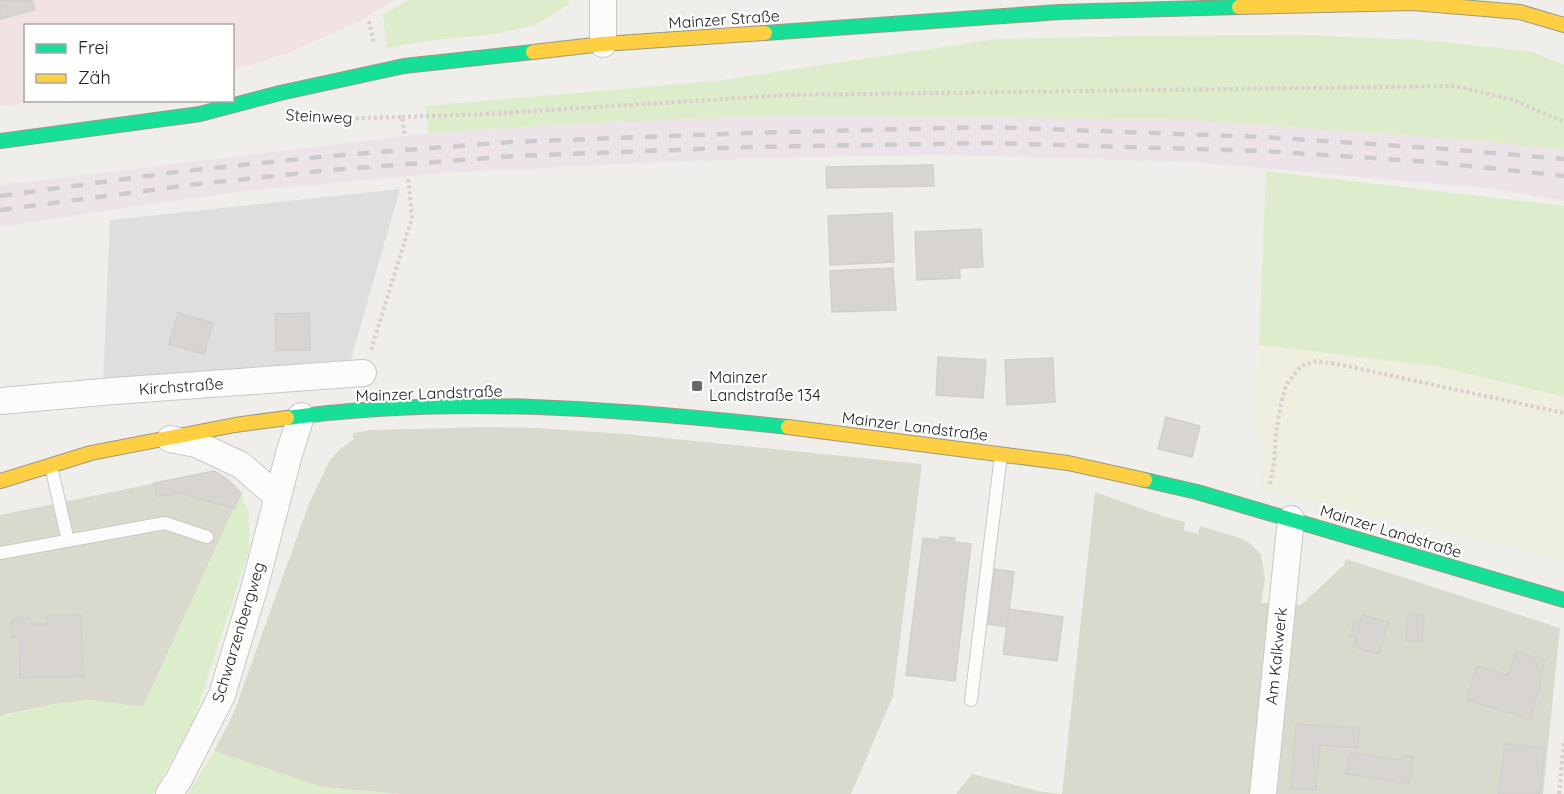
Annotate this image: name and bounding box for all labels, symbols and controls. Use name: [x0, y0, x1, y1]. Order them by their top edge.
street label: Mainzer Straße: [668, 5, 780, 33]
legend: [24, 24, 234, 102]
text: Frei: [78, 36, 109, 59]
text: Zäh: [78, 66, 111, 89]
street label: Steinweg: [285, 104, 353, 128]
place label: Mainzer Landstraße 134: [709, 367, 821, 405]
street label: Kirchstraße: [138, 373, 224, 399]
marker: Mainzer Landstraße 134: [690, 379, 704, 393]
street label: Mainzer Landstraße: [355, 380, 503, 406]
street label: Mainzer Landstraße: [841, 407, 989, 445]
street label: Mainzer Landstraße: [1318, 500, 1464, 562]
street label: Schwarzenbergweg: [207, 559, 269, 705]
street label: Am Kalkwerk: [1261, 606, 1291, 706]

